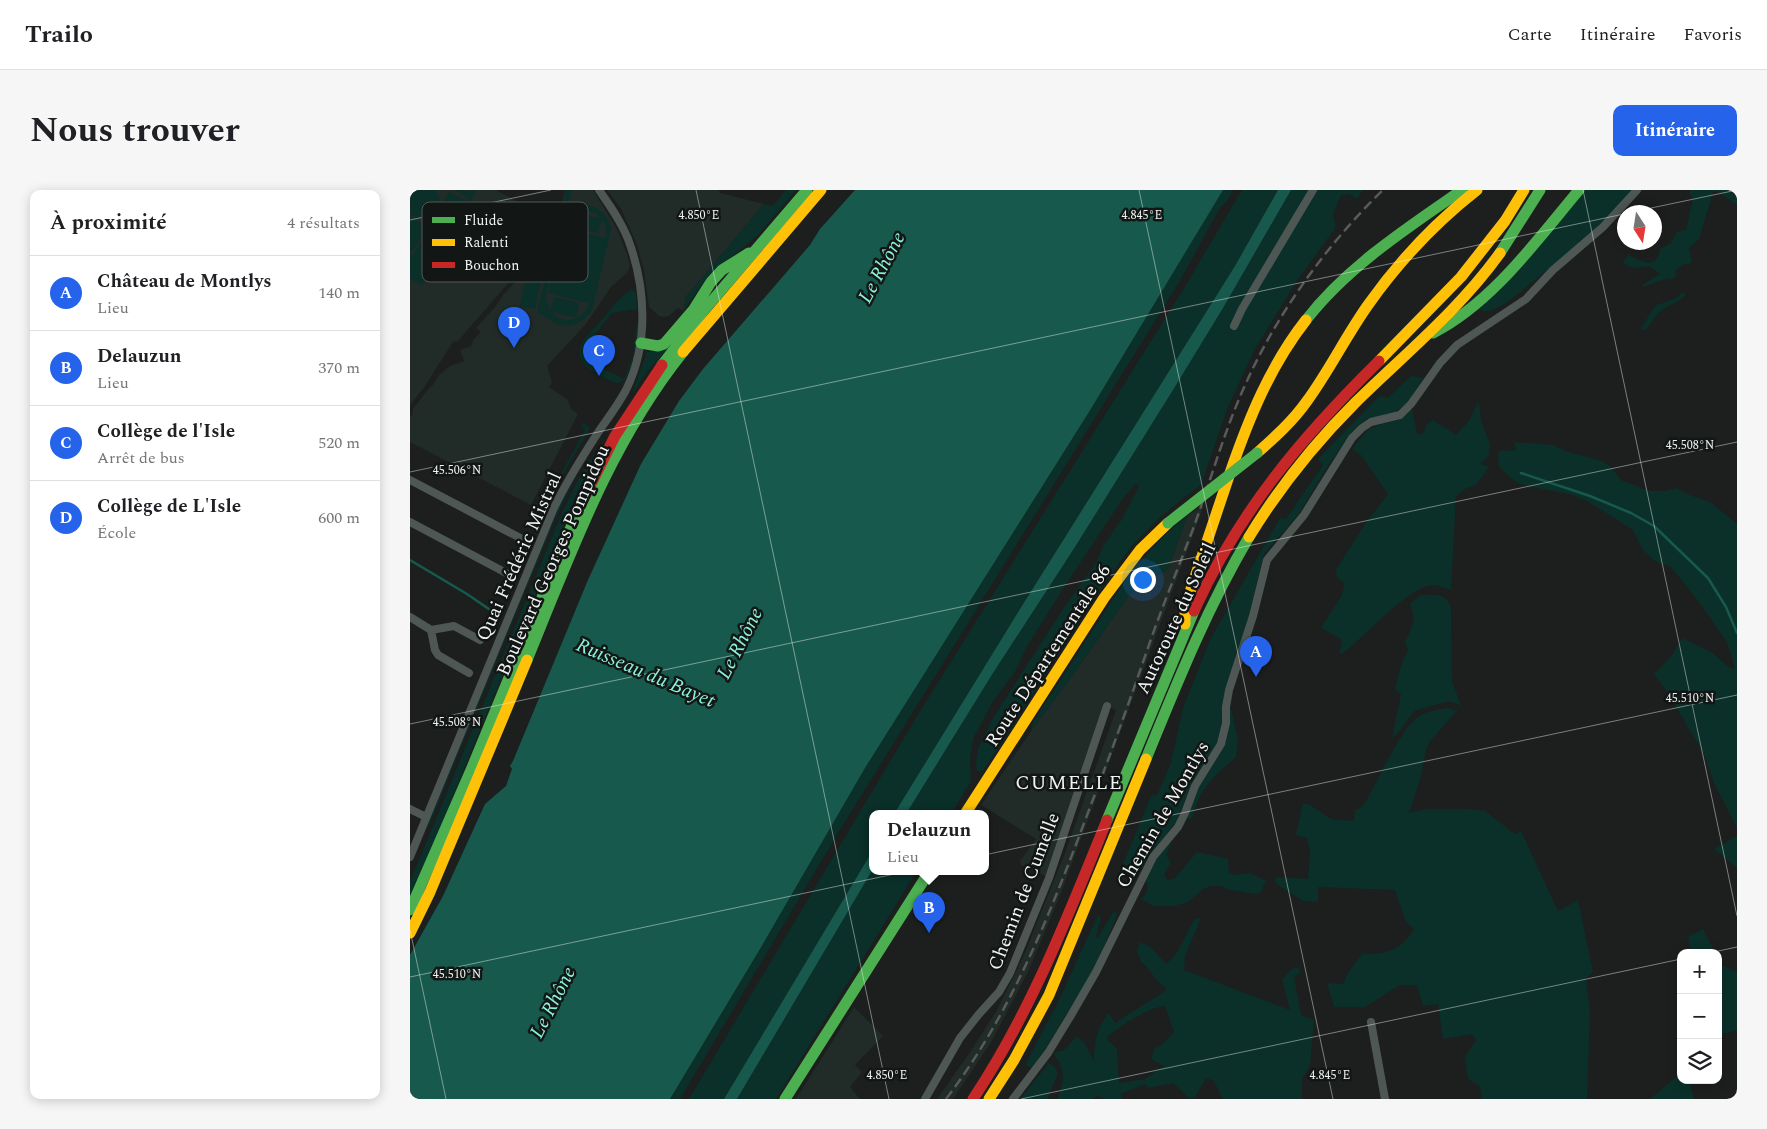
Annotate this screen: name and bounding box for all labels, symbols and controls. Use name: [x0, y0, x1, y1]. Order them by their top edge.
text: Trailo: [25, 17, 93, 53]
text: Carte: [1508, 21, 1552, 48]
text: Itinéraire: [1580, 21, 1656, 48]
text: Favoris: [1684, 21, 1742, 48]
text: Nous trouver: [30, 104, 240, 157]
button: Itinéraire: [1613, 105, 1737, 156]
legend: [422, 202, 588, 282]
north arrow: [1617, 205, 1662, 250]
text: 4.850°E: [679, 206, 719, 225]
text: 4.845°E: [1122, 206, 1162, 225]
text: À proximité: [50, 207, 167, 239]
text: Fluide: [464, 210, 503, 231]
text: 4 résultats: [287, 211, 360, 235]
water label: Le Rhône: [851, 226, 913, 309]
text: Ralenti: [464, 232, 509, 253]
text: Bouchon: [464, 255, 519, 276]
text: Château de Montlys: [97, 267, 272, 296]
text: A: [60, 281, 72, 305]
text: 140 m: [318, 281, 360, 305]
text: Lieu: [97, 296, 129, 320]
pin: D: [498, 307, 530, 348]
pin: C: [583, 335, 615, 376]
text: Delauzun: [97, 342, 181, 371]
text: B: [60, 356, 72, 380]
text: 370 m: [318, 356, 360, 380]
text: Lieu: [97, 371, 129, 395]
text: Collège de l'Isle: [97, 417, 235, 446]
text: C: [60, 431, 72, 455]
text: 520 m: [318, 431, 360, 455]
text: 45.508°N: [1666, 436, 1714, 455]
street label: Boulevard Georges Pompidou: [489, 440, 618, 681]
text: Arrêt de bus: [97, 446, 185, 470]
text: 45.506°N: [433, 461, 481, 480]
street label: Quai Frédéric Mistral: [469, 467, 570, 646]
text: Collège de L'Isle: [97, 492, 241, 521]
text: D: [60, 506, 72, 530]
text: 600 m: [318, 506, 360, 530]
text: École: [97, 521, 136, 545]
street label: Autoroute du Soleil: [1129, 538, 1224, 699]
street label: Route Départementale 86: [978, 559, 1118, 753]
your location: [1130, 567, 1156, 593]
water label: Le Rhône: [709, 602, 771, 685]
water label: Ruisseau du Bayet: [572, 630, 720, 716]
pin: A: [1240, 636, 1272, 677]
text: 45.510°N: [1666, 689, 1714, 708]
text: 45.508°N: [433, 713, 481, 732]
street label: Chemin de Montlys: [1109, 736, 1217, 894]
district label: CUMELLE: [1015, 768, 1123, 798]
street label: Chemin de Cumelle: [981, 808, 1068, 975]
popup: [869, 810, 989, 875]
text: Delauzun: [887, 816, 971, 845]
text: Lieu: [887, 845, 919, 869]
pin: B: [913, 892, 945, 933]
map controls: [1677, 949, 1722, 1084]
button: +: [1677, 949, 1722, 994]
water label: Le Rhône: [522, 961, 584, 1044]
text: 45.510°N: [433, 965, 481, 984]
button: −: [1677, 994, 1722, 1039]
button: layers: [1677, 1039, 1722, 1084]
text: 4.850°E: [867, 1066, 907, 1085]
text: 4.845°E: [1310, 1066, 1350, 1085]

